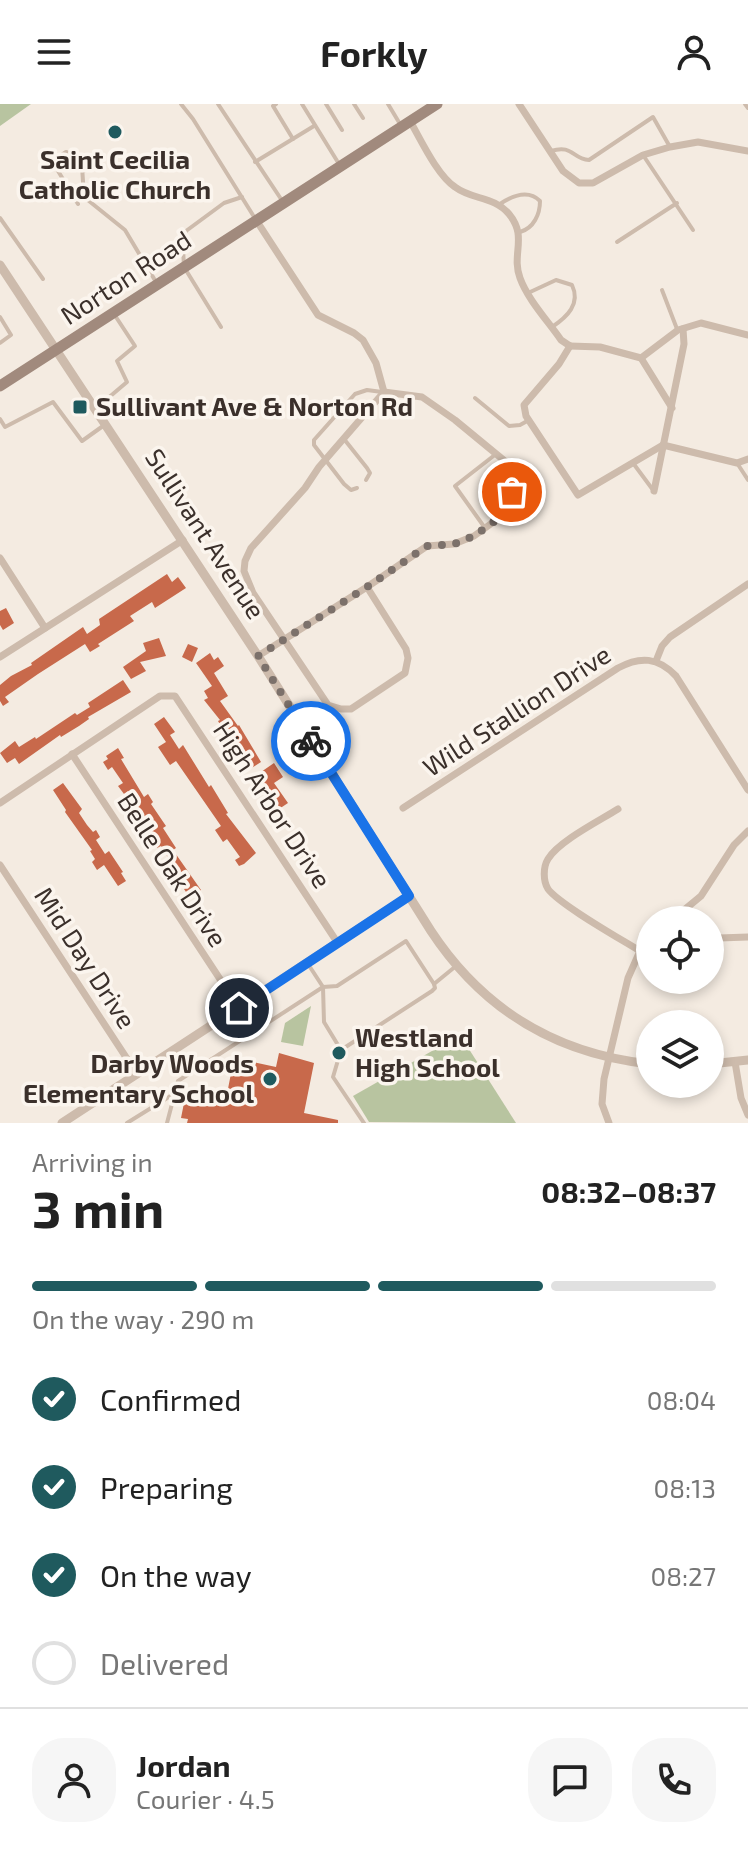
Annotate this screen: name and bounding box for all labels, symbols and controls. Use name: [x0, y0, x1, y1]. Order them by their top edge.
icon: menu: [32, 30, 76, 74]
icon: person: [672, 30, 716, 74]
text: Forkly: [320, 31, 428, 74]
marker: Saint Cecilia Catholic Church: [106, 123, 124, 141]
place label: Saint Cecilia Catholic Church: [19, 143, 211, 204]
street label: Norton Road: [54, 223, 196, 330]
place label: Sullivant Ave & Norton Rd: [96, 390, 413, 421]
marker: Sullivant Ave & Norton Rd: [71, 398, 89, 416]
street label: Sullivant Avenue: [140, 442, 273, 624]
pin: [478, 458, 546, 526]
icon: bag: [490, 470, 534, 514]
street label: Wild Stallion Drive: [417, 638, 616, 782]
courier: [271, 701, 351, 781]
street label: High Arbor Drive: [208, 715, 339, 893]
icon: bike: [289, 719, 333, 763]
street label: Belle Oak Drive: [112, 786, 235, 952]
street label: Mid Day Drive: [29, 881, 143, 1034]
map controls: [636, 906, 724, 1098]
button: locate: [636, 906, 724, 994]
pin: [205, 974, 273, 1042]
icon: home: [217, 986, 261, 1030]
button: layers: [636, 1010, 724, 1098]
place label: Westland High School: [355, 1021, 500, 1082]
marker: Westland High School: [330, 1044, 348, 1062]
place label: Darby Woods Elementary School: [23, 1047, 254, 1109]
marker: Darby Woods Elementary School: [261, 1070, 279, 1088]
text: Arriving in: [32, 1146, 153, 1177]
text: 08:32–08:37: [541, 1173, 716, 1209]
text: 3 min: [32, 1176, 164, 1238]
text: On the way · 290 m: [32, 1303, 254, 1334]
icon: check: [32, 1377, 76, 1421]
text: Confirmed: [100, 1381, 241, 1417]
text: 08:04: [647, 1384, 716, 1415]
icon: check: [32, 1465, 76, 1509]
text: Preparing: [100, 1469, 233, 1505]
text: 08:13: [654, 1472, 716, 1503]
icon: check: [32, 1553, 76, 1597]
text: On the way: [100, 1557, 252, 1593]
text: 08:27: [650, 1560, 716, 1591]
text: Delivered: [100, 1645, 229, 1681]
button: person: [32, 1738, 116, 1822]
button: chat: [528, 1738, 612, 1822]
button: phone: [632, 1738, 716, 1822]
text: Jordan: [136, 1747, 231, 1783]
text: Courier · 4.5: [136, 1783, 275, 1814]

